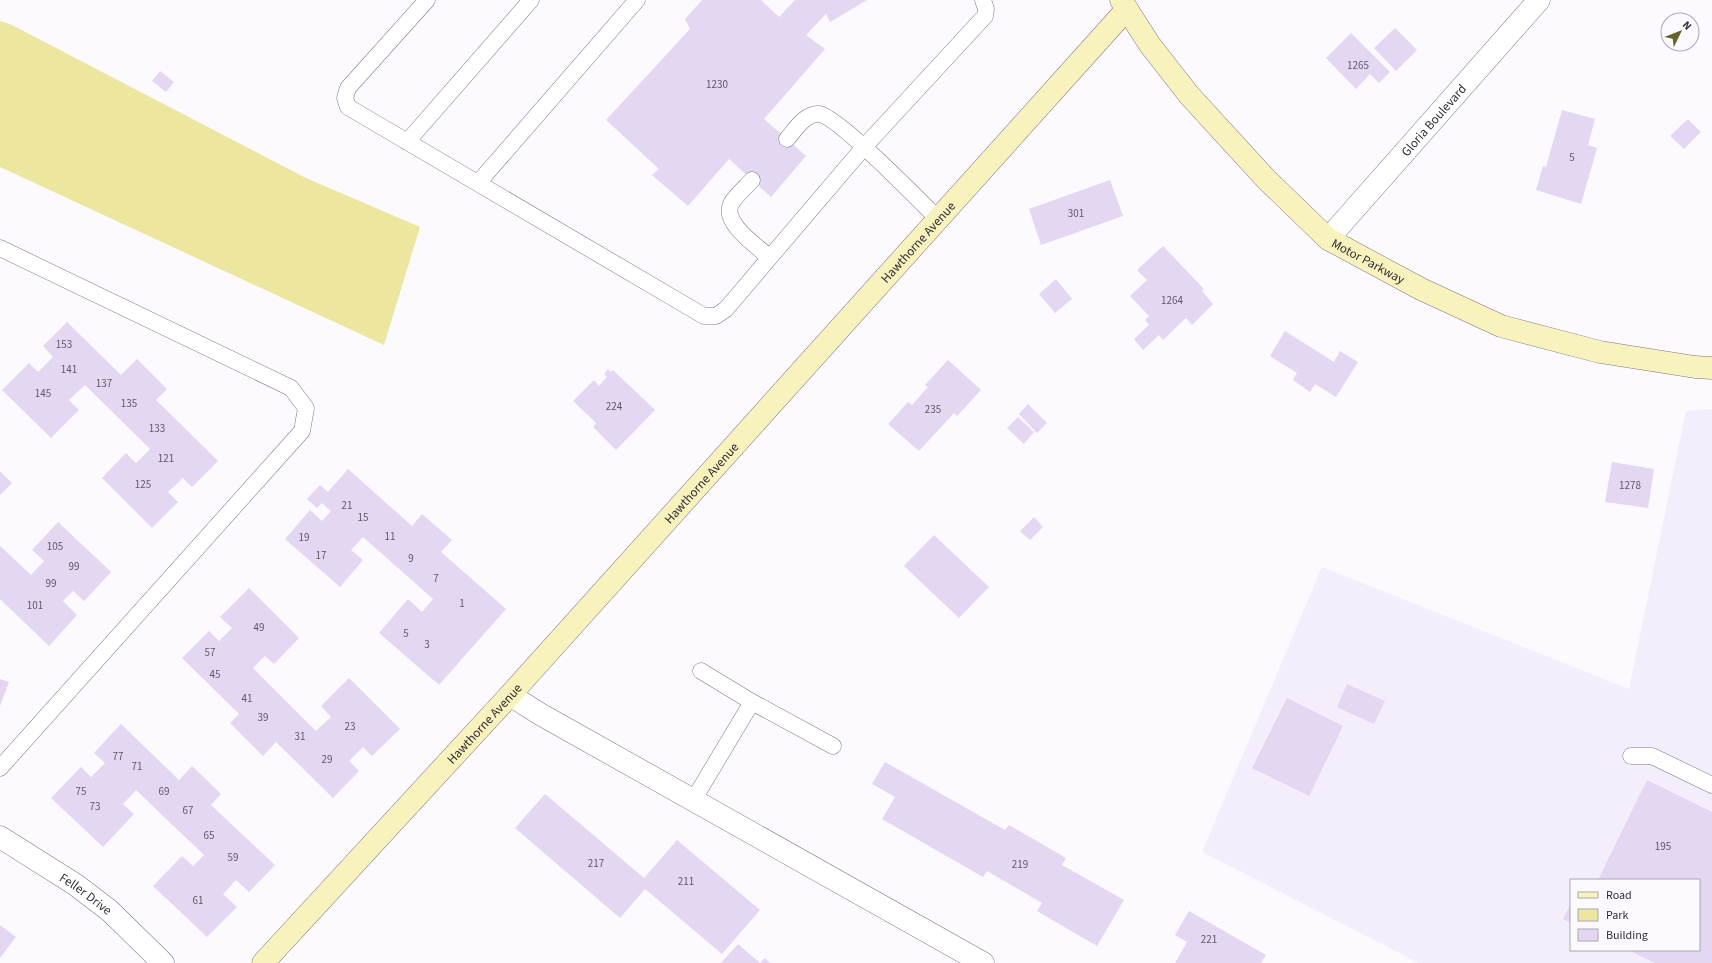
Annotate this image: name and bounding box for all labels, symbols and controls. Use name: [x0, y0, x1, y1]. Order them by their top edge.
north arrow: [1660, 12, 1700, 52]
text: N: [1679, 18, 1695, 33]
house number: 1265: [1347, 58, 1369, 73]
house number: 1230: [706, 77, 728, 92]
street label: Gloria Boulevard: [1397, 80, 1471, 160]
house number: 5: [1569, 150, 1575, 165]
street label: Hawthorne Avenue: [877, 198, 960, 287]
house number: 301: [1068, 206, 1084, 221]
street label: Motor Parkway: [1328, 235, 1408, 289]
house number: 1264: [1161, 293, 1183, 308]
house number: 153: [56, 337, 72, 352]
house number: 141: [61, 362, 77, 377]
house number: 137: [96, 376, 112, 391]
house number: 145: [35, 386, 51, 401]
house number: 135: [121, 396, 137, 411]
house number: 224: [606, 399, 623, 414]
house number: 235: [925, 402, 941, 417]
house number: 133: [149, 421, 165, 436]
street label: Hawthorne Avenue: [660, 439, 743, 528]
house number: 121: [158, 451, 174, 466]
house number: 125: [135, 477, 151, 492]
house number: 1278: [1619, 478, 1641, 493]
house number: 21: [342, 498, 352, 513]
house number: 15: [358, 510, 368, 525]
house number: 11: [385, 529, 395, 544]
house number: 19: [299, 530, 309, 545]
house number: 105: [47, 539, 63, 554]
house number: 17: [316, 548, 326, 563]
house number: 9: [408, 551, 414, 566]
house number: 99: [69, 559, 79, 574]
house number: 7: [433, 571, 439, 586]
house number: 99: [46, 576, 56, 591]
house number: 1: [459, 596, 465, 611]
house number: 101: [27, 598, 43, 613]
house number: 49: [254, 620, 264, 635]
house number: 5: [403, 626, 409, 641]
house number: 3: [424, 637, 430, 652]
house number: 57: [205, 645, 215, 660]
house number: 45: [210, 667, 220, 682]
street label: Hawthorne Avenue: [443, 680, 526, 768]
house number: 41: [242, 691, 252, 706]
house number: 39: [258, 710, 268, 725]
house number: 23: [345, 719, 355, 734]
house number: 31: [295, 729, 305, 744]
house number: 77: [113, 749, 123, 764]
house number: 29: [322, 752, 332, 767]
house number: 71: [132, 759, 142, 774]
house number: 75: [76, 784, 86, 799]
house number: 69: [159, 784, 169, 799]
house number: 73: [90, 799, 100, 814]
house number: 67: [183, 803, 193, 818]
house number: 65: [204, 828, 214, 843]
house number: 195: [1655, 839, 1671, 854]
house number: 59: [228, 850, 238, 865]
house number: 217: [588, 856, 604, 871]
house number: 219: [1012, 857, 1028, 872]
street label: Feller Drive: [56, 869, 116, 919]
house number: 211: [678, 874, 694, 889]
legend: [1570, 879, 1700, 951]
text: Road: [1606, 887, 1632, 904]
house number: 61: [193, 893, 203, 908]
text: Park: [1606, 907, 1628, 924]
text: Building: [1606, 927, 1648, 944]
house number: 221: [1201, 932, 1217, 947]

